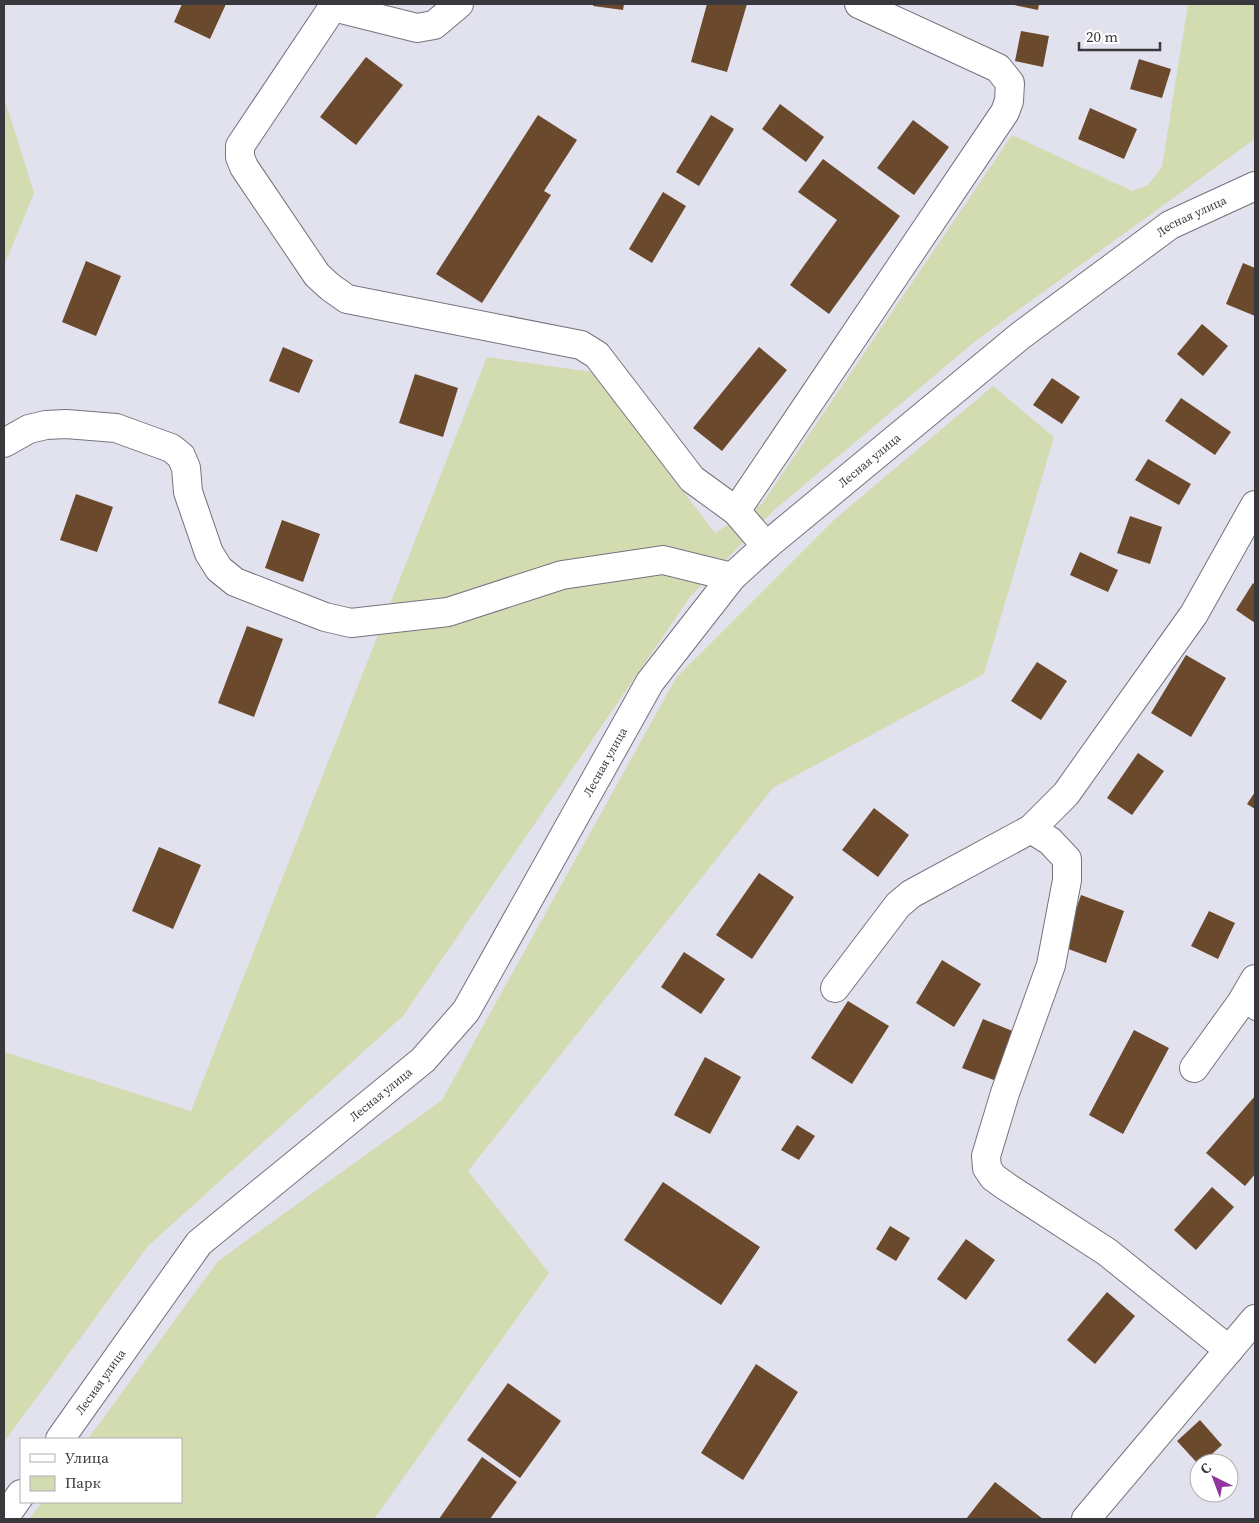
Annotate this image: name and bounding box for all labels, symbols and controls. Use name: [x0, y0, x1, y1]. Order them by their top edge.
scale bar: [1079, 20, 1160, 52]
text: 20 m: [1086, 26, 1118, 47]
street label: Лесная улица: [1153, 192, 1230, 241]
street label: Лесная улица: [835, 429, 905, 491]
street label: Лесная улица: [580, 724, 631, 799]
street label: Лесная улица: [346, 1063, 416, 1125]
street label: Лесная улица: [72, 1345, 130, 1418]
legend: [20, 1438, 182, 1503]
text: Улица: [65, 1447, 109, 1468]
north arrow: [1189, 1453, 1239, 1503]
text: С: [1195, 1458, 1215, 1479]
text: Парк: [65, 1472, 101, 1493]

